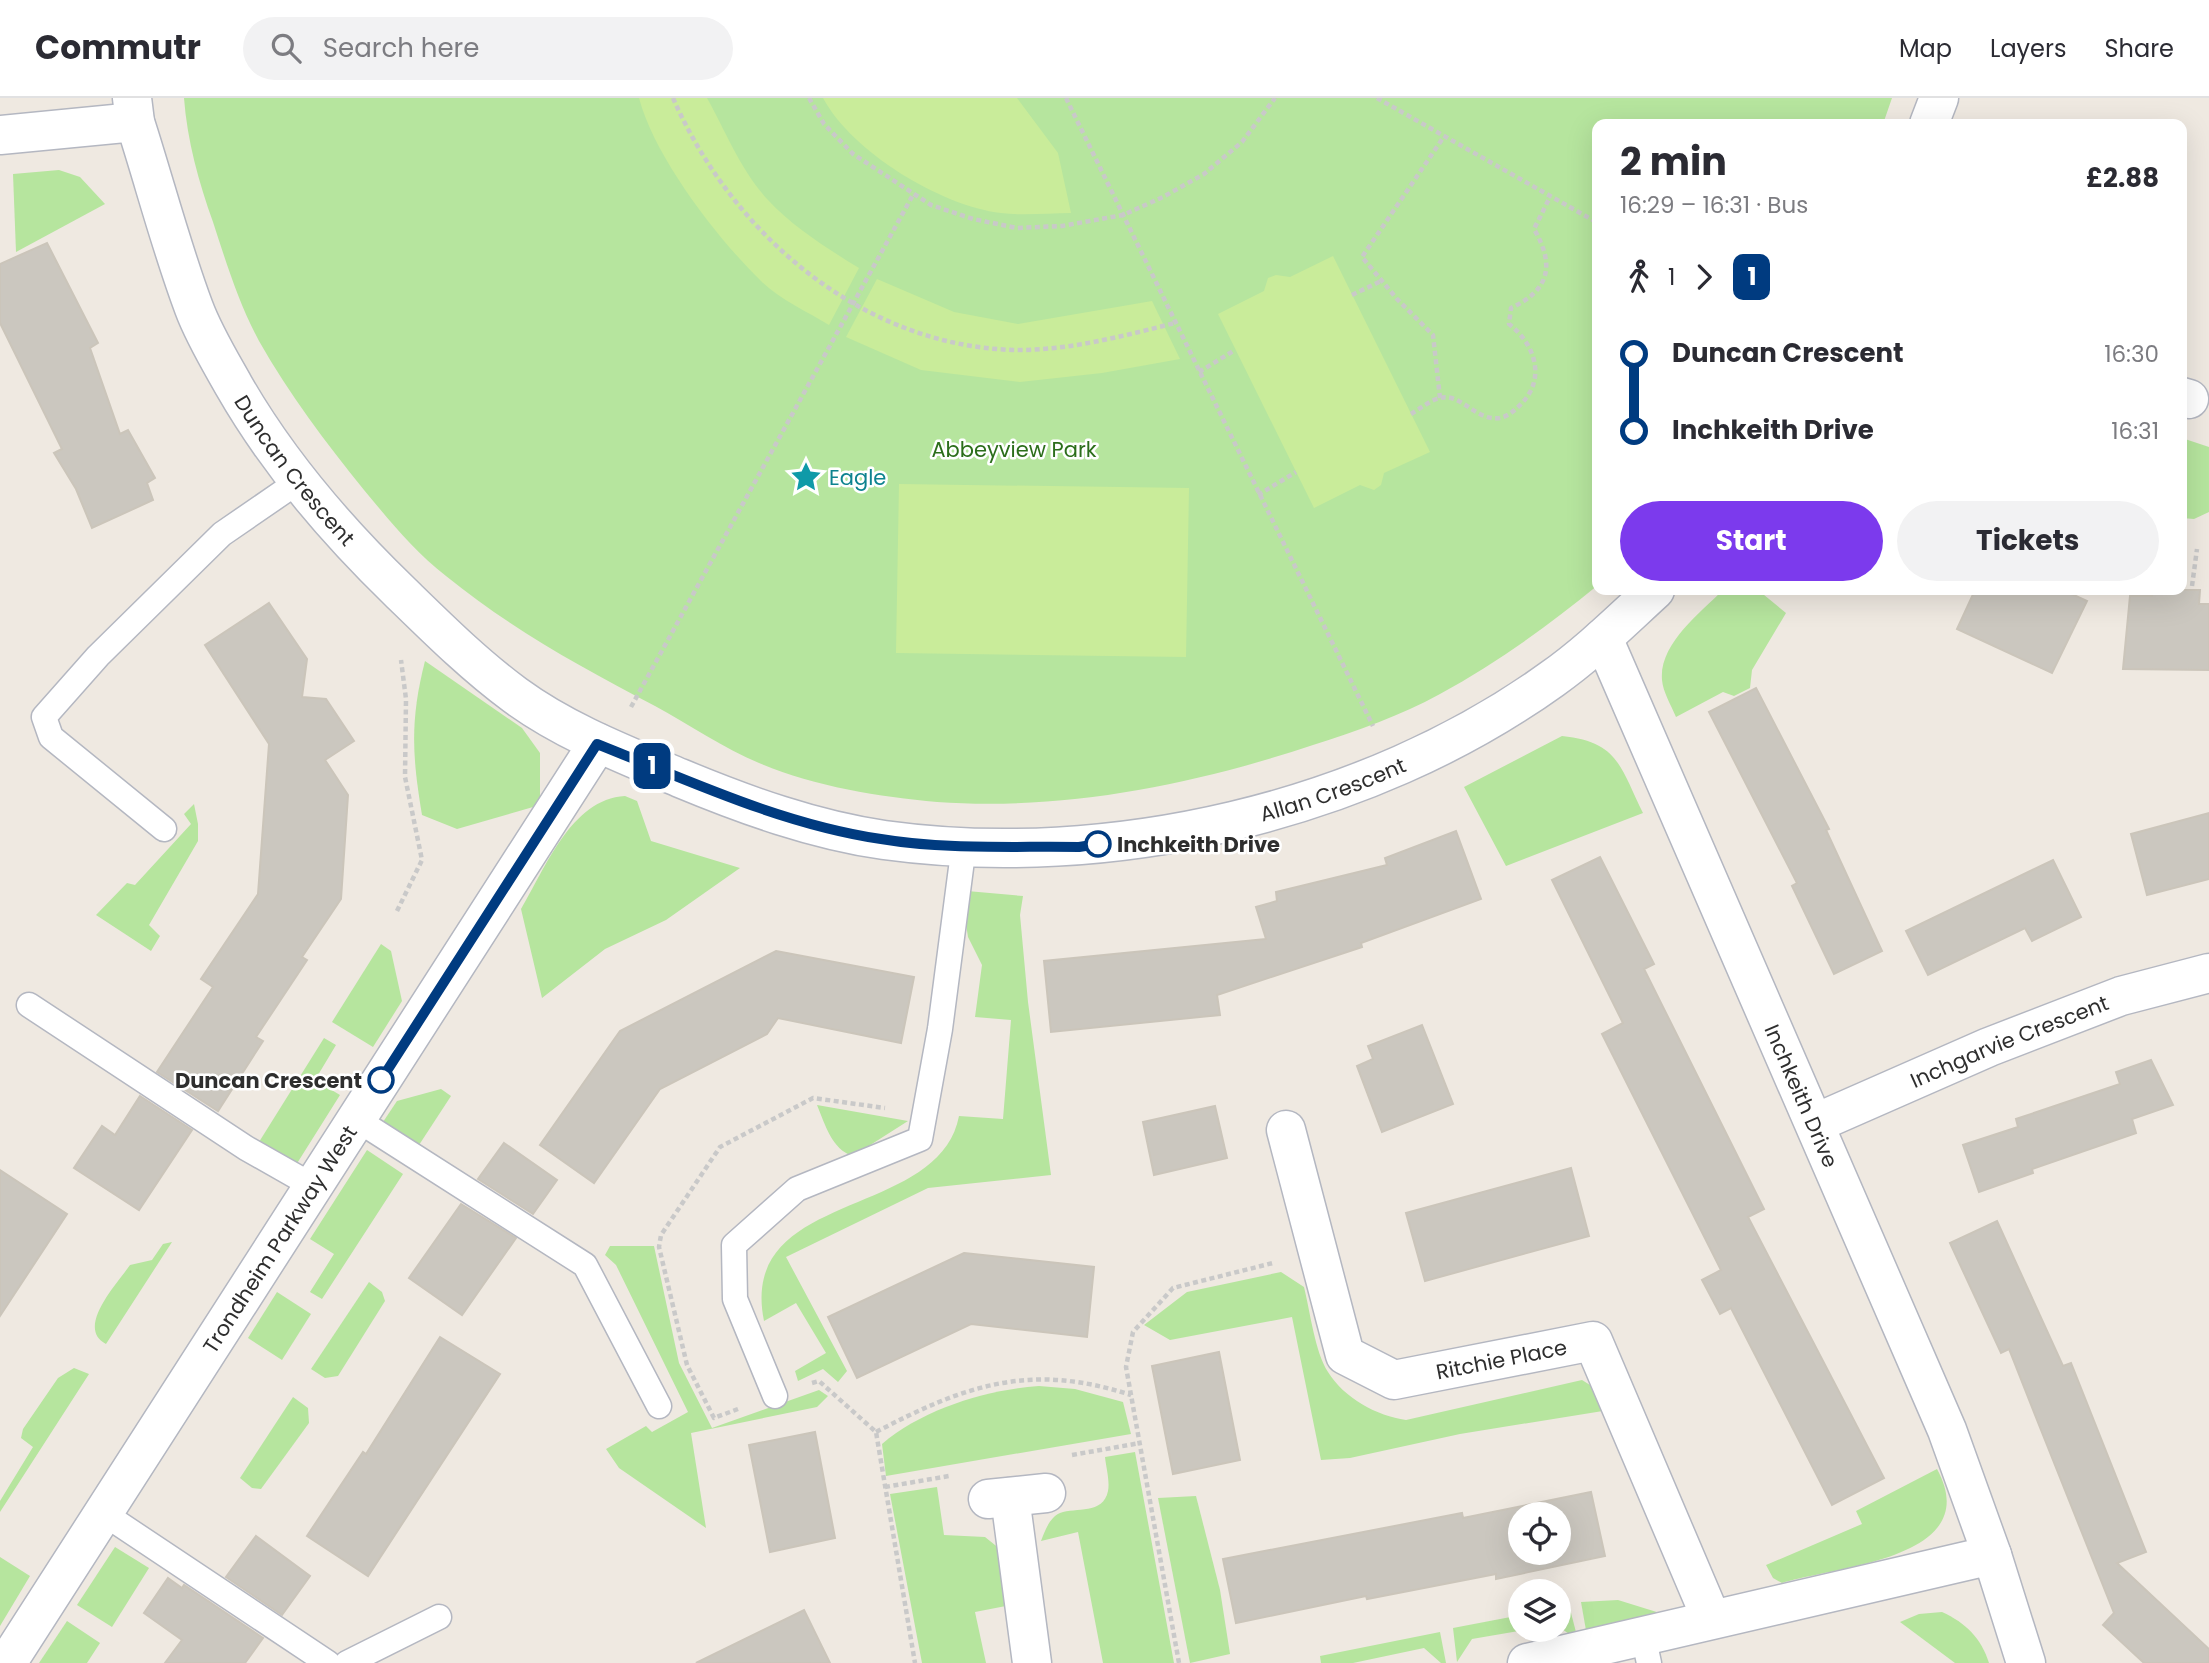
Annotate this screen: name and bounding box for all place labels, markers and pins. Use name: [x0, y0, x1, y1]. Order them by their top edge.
place icon: Eagle: [789, 460, 823, 494]
place label: Eagle: [829, 463, 886, 492]
place label: Inchkeith Drive: [1117, 830, 1280, 859]
marker: Inchkeith Drive: [1085, 831, 1111, 857]
place label: Duncan Crescent: [175, 1066, 362, 1095]
marker: Duncan Crescent: [368, 1067, 394, 1093]

